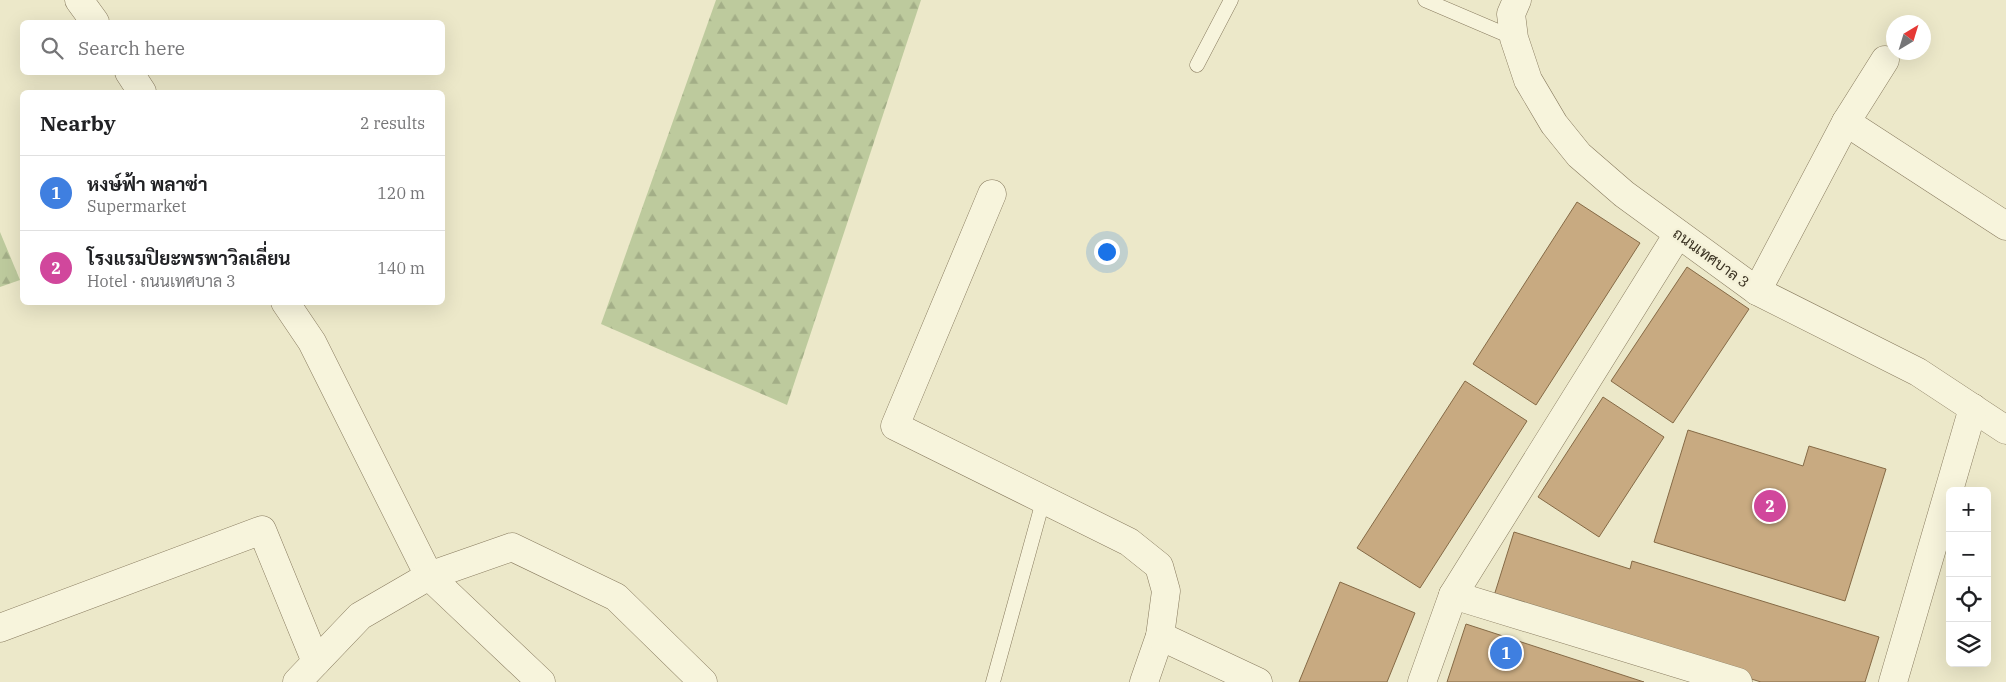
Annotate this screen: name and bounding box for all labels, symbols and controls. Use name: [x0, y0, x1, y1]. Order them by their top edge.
north arrow: [1886, 15, 1931, 60]
search box: [20, 20, 445, 75]
icon: search: [38, 34, 66, 62]
text: Search here: [78, 36, 185, 60]
text: Nearby: [40, 109, 116, 137]
text: 2 results: [360, 113, 425, 133]
text: หงษ์ฟ้า พลาซ่า: [87, 172, 208, 196]
text: 1: [51, 183, 61, 203]
text: 120 m: [377, 183, 425, 203]
text: Supermarket: [87, 196, 186, 216]
street label: ถนนเทศบาล 3: [1670, 224, 1753, 292]
your location: [1094, 239, 1120, 265]
text: โรงแรมปิยะพรพาวิลเลี่ยน: [87, 246, 291, 270]
text: 2: [51, 258, 61, 278]
text: 140 m: [377, 258, 425, 278]
text: Hotel · ถนนเทศบาล 3: [87, 271, 236, 291]
pin: 2: [1754, 487, 1786, 525]
map controls: [1946, 487, 1991, 667]
button: +: [1946, 487, 1991, 532]
button: −: [1946, 532, 1991, 577]
button: locate: [1946, 577, 1991, 622]
button: layers: [1946, 622, 1991, 667]
pin: 1: [1490, 634, 1522, 672]

